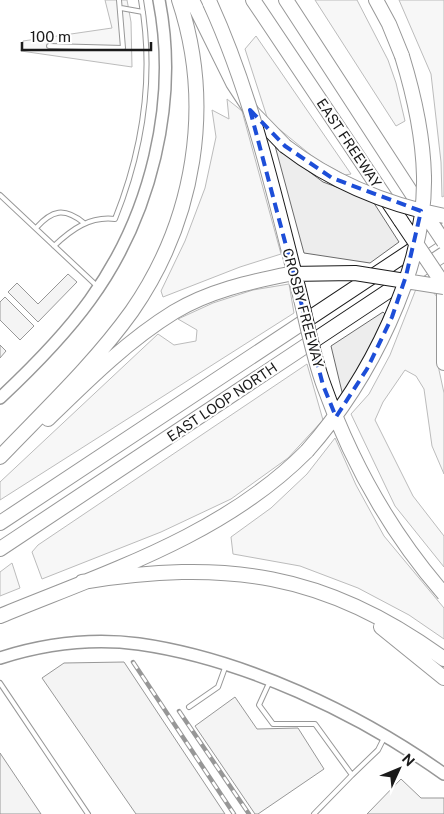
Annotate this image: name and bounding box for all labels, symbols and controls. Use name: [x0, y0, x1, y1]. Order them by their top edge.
scale bar: [22, 20, 151, 52]
text: 100 m: [30, 28, 71, 45]
street label: EAST FREEWAY: [313, 96, 385, 191]
street label: CROSBY FREEWAY: [279, 246, 327, 370]
street label: EAST LOOP NORTH: [164, 359, 280, 445]
north arrow: [374, 744, 424, 794]
text: N: [399, 750, 418, 769]

